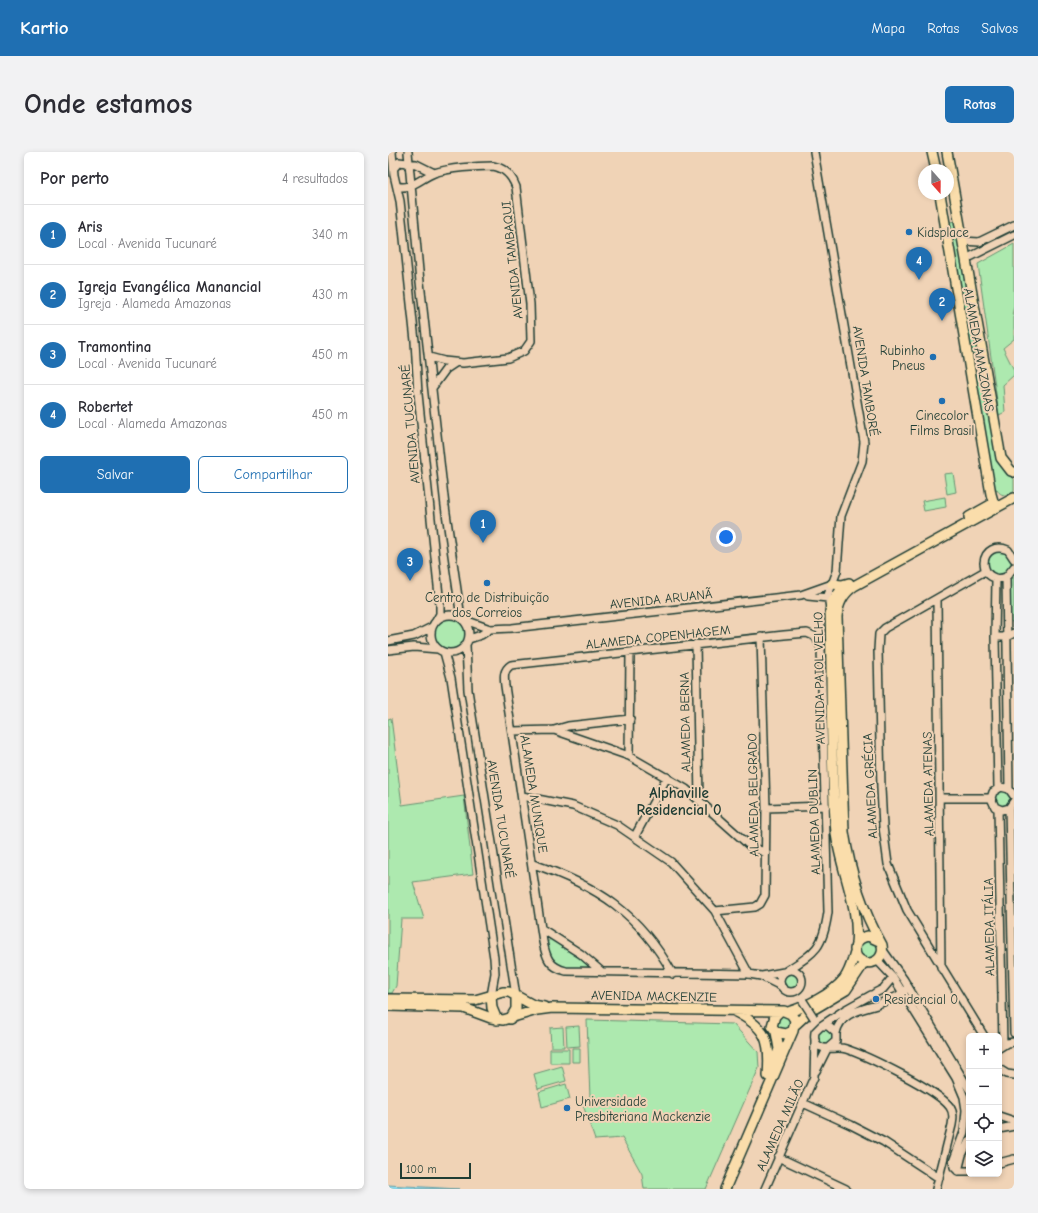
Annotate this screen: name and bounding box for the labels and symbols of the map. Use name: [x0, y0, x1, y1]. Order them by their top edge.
north arrow: [918, 164, 954, 200]
street label: AVENIDA TAMBAQUI: [498, 200, 526, 320]
place label: Kidsplace: [917, 225, 969, 240]
marker: Kidsplace: [904, 227, 914, 237]
pin: 4: [906, 247, 932, 280]
street label: ALAMEDA AMAZONAS: [961, 287, 997, 413]
pin: 2: [929, 288, 955, 321]
street label: AVENIDA TAMBORÉ: [850, 325, 883, 437]
place label: Rubinho Pneus: [880, 343, 925, 373]
marker: Rubinho Pneus: [928, 352, 938, 362]
street label: AVENIDA TUCUNARÉ: [396, 363, 423, 484]
marker: Cinecolor Films Brasil: [937, 396, 947, 406]
place label: Cinecolor Films Brasil: [910, 408, 974, 438]
pin: 1: [470, 510, 496, 543]
your location: [716, 527, 736, 547]
pin: 3: [397, 548, 423, 581]
marker: Centro de Distribuição dos Correios: [482, 578, 492, 588]
street label: AVENIDA ARUANÃ: [609, 585, 714, 612]
place label: Centro de Distribuição dos Correios: [425, 590, 549, 620]
street label: AVENIDA PAIOL VELHO: [810, 611, 828, 745]
street label: ALAMEDA COPENHAGEM: [585, 622, 731, 652]
street label: ALAMEDA BERNA: [677, 671, 693, 772]
street label: ALAMEDA ATENAS: [920, 731, 936, 837]
street label: ALAMEDA GRÉCIA: [859, 732, 880, 839]
street label: ALAMEDA BELGRADO: [744, 733, 762, 857]
street label: ALAMEDA MUNIQUE: [517, 734, 551, 854]
street label: AVENIDA TUCUNARÉ: [484, 758, 519, 880]
street label: ALAMEDA DUBLIN: [805, 769, 823, 875]
district label: Alphaville Residencial 0: [636, 784, 722, 819]
street label: ALAMEDA ITÁLIA: [980, 877, 997, 976]
street label: AVENIDA MACKENZIE: [591, 987, 717, 1005]
place label: Residencial 0: [884, 992, 958, 1007]
marker: Residencial 0: [871, 994, 881, 1004]
street label: ALAMEDA MILÃO: [752, 1076, 807, 1173]
place label: Universidade Presbiteriana Mackenzie: [575, 1094, 711, 1124]
marker: Universidade Presbiteriana Mackenzie: [562, 1103, 572, 1113]
scale bar: [400, 1161, 471, 1180]

